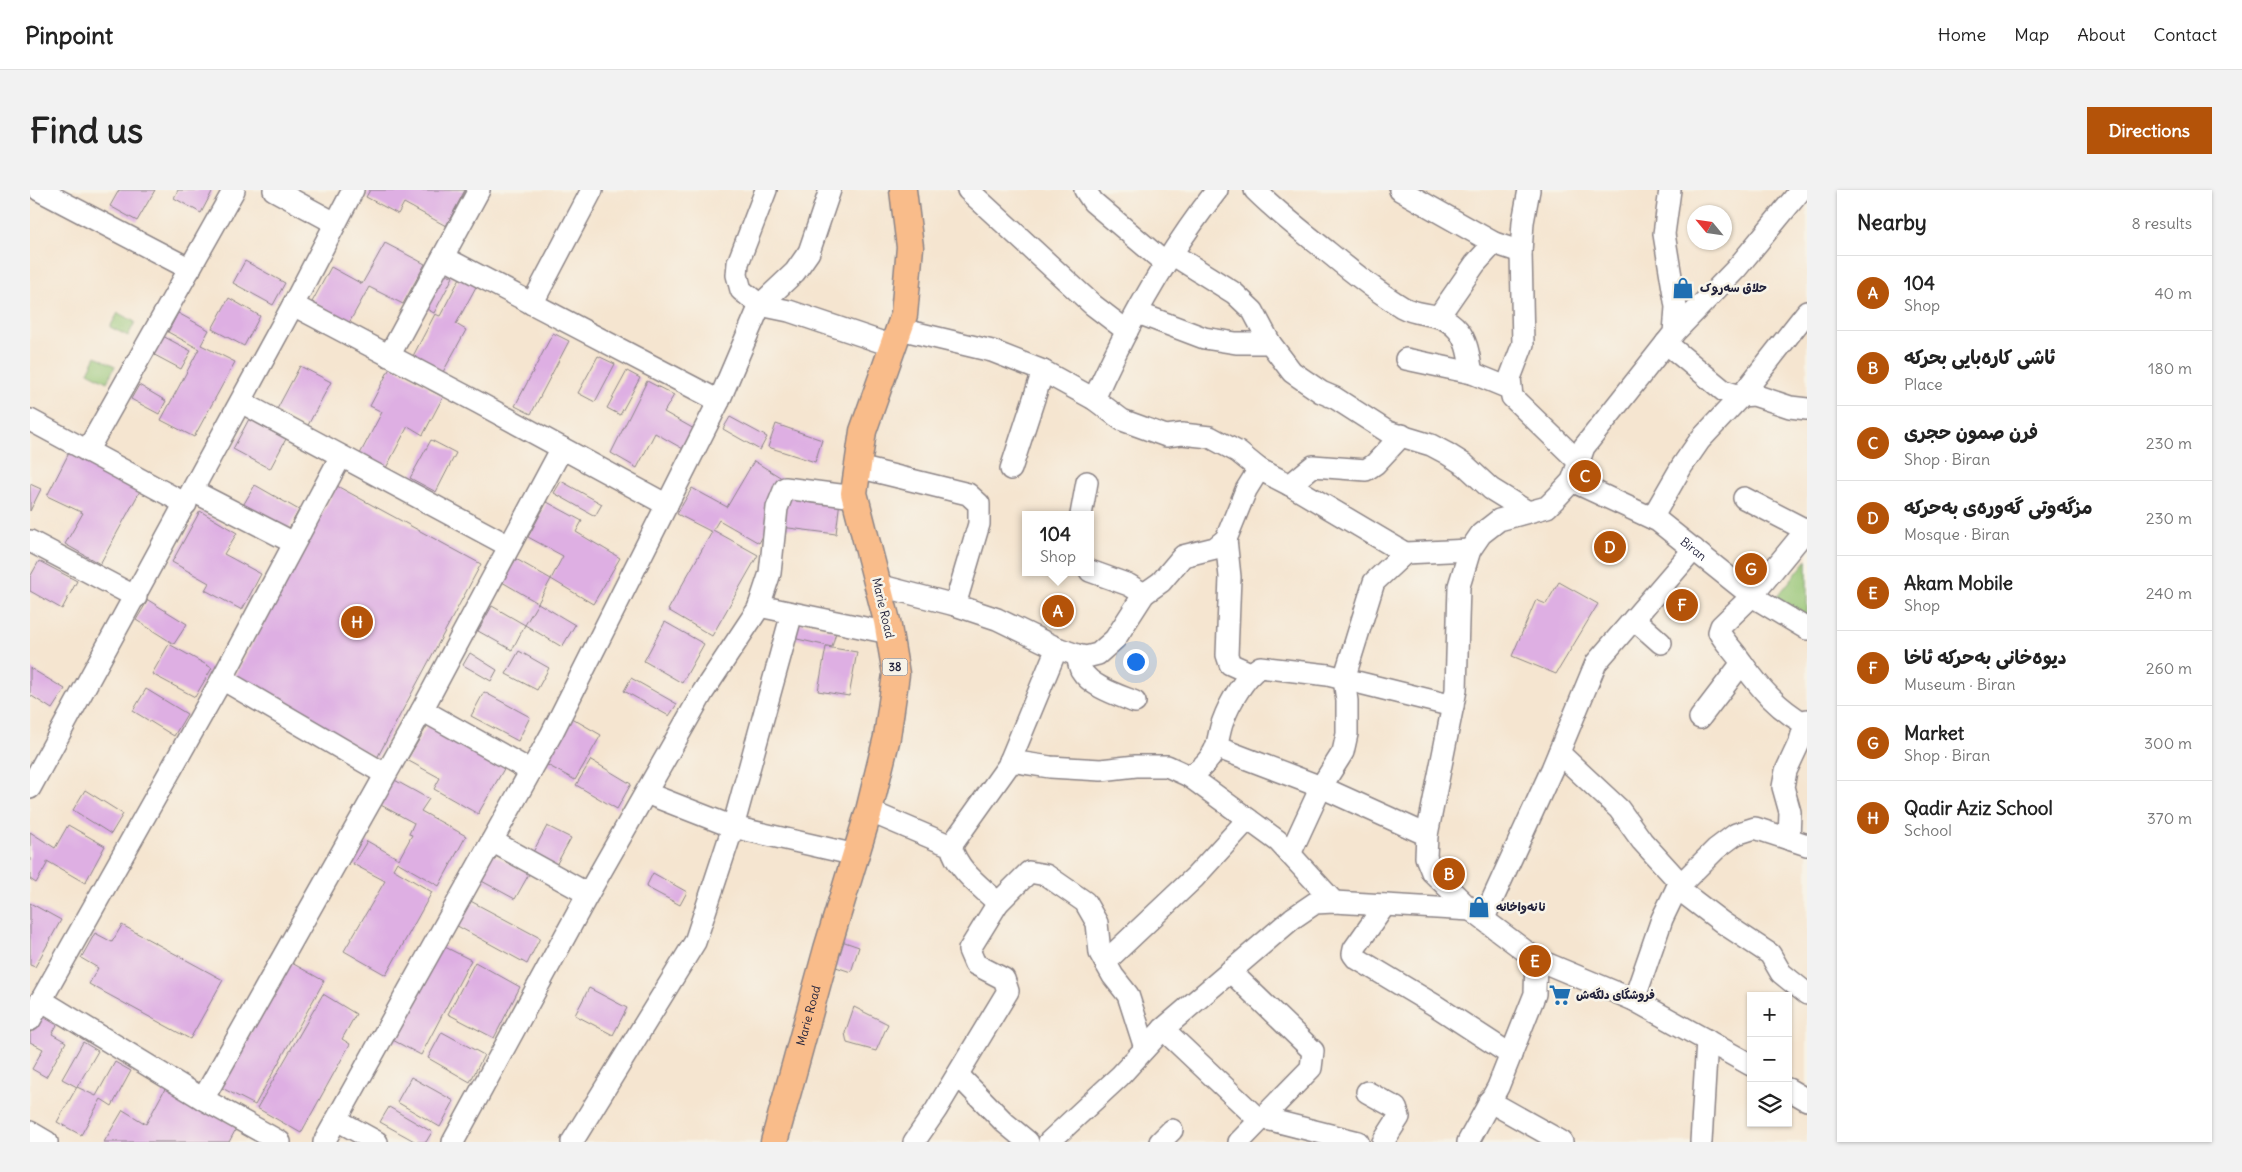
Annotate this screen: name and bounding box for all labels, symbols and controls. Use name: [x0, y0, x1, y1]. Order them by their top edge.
text: Pinpoint: [25, 20, 113, 50]
text: Home: [1938, 23, 1986, 46]
text: Map: [2014, 23, 2049, 46]
text: About: [2077, 23, 2125, 46]
text: Contact: [2153, 23, 2217, 46]
button: Directions: [2087, 107, 2212, 154]
text: Find us: [30, 108, 143, 152]
north arrow: [1687, 205, 1732, 250]
text: Nearby: [1857, 209, 1927, 236]
text: 8 results: [2131, 213, 2192, 233]
text: 104: [1904, 271, 1935, 295]
shop icon: حلاق سەروک: [1670, 275, 1696, 301]
place label: حلاق سەروک: [1700, 280, 1767, 296]
text: A: [1868, 283, 1878, 303]
text: 40 m: [2154, 283, 2192, 303]
text: Shop: [1904, 295, 1940, 315]
text: ئاشی کارەبایی بحرکە: [1904, 345, 2055, 369]
text: B: [1868, 358, 1878, 378]
text: 180 m: [2148, 358, 2192, 378]
text: Place: [1904, 374, 1943, 394]
text: فرن صمون حجری: [1904, 420, 2038, 444]
text: C: [1868, 433, 1878, 453]
text: 230 m: [2146, 433, 2192, 453]
text: Shop · Biran: [1904, 449, 1990, 469]
pin: C: [1569, 457, 1601, 495]
text: مزگەوتی گەورەی بەحرکە: [1904, 495, 2093, 519]
text: D: [1867, 508, 1879, 528]
text: 230 m: [2146, 508, 2192, 528]
popup: [1022, 511, 1094, 576]
text: 104: [1040, 522, 1071, 546]
text: Mosque · Biran: [1904, 524, 2010, 544]
pin: D: [1594, 528, 1626, 566]
street label: Biran: [1678, 534, 1710, 564]
text: Shop: [1040, 546, 1076, 566]
pin: G: [1735, 550, 1767, 588]
text: Akam Mobile: [1904, 571, 2013, 595]
street label: Marie Road: [869, 576, 898, 640]
text: E: [1868, 583, 1878, 603]
text: 240 m: [2146, 583, 2192, 603]
pin: F: [1666, 586, 1698, 624]
pin: A: [1042, 592, 1074, 630]
text: Shop: [1904, 595, 1940, 615]
pin: H: [341, 603, 373, 641]
text: دیوەخانی بەحرکە ئاخا: [1904, 645, 2067, 669]
your location: [1123, 649, 1149, 675]
road number: 38: [882, 658, 908, 676]
text: F: [1868, 658, 1878, 678]
text: 260 m: [2146, 658, 2192, 678]
text: Museum · Biran: [1904, 674, 2016, 694]
text: Market: [1904, 721, 1964, 745]
text: G: [1867, 733, 1879, 753]
text: 300 m: [2144, 733, 2192, 753]
text: Shop · Biran: [1904, 745, 1990, 765]
text: Qadir Aziz School: [1904, 796, 2053, 820]
text: H: [1867, 808, 1879, 828]
text: 370 m: [2147, 808, 2192, 828]
text: School: [1904, 820, 1952, 840]
pin: B: [1433, 855, 1465, 893]
shop icon: نانەواخانە: [1466, 894, 1492, 920]
place label: نانەواخانە: [1496, 899, 1546, 914]
pin: E: [1519, 942, 1551, 980]
supermarket icon: فروشگای دلگه‌ش: [1547, 982, 1573, 1008]
street label: Marie Road: [793, 984, 824, 1047]
place label: فروشگای دلگه‌ش: [1576, 987, 1655, 1002]
map controls: [1747, 992, 1792, 1127]
button: +: [1747, 992, 1792, 1037]
button: −: [1747, 1037, 1792, 1082]
button: layers: [1747, 1082, 1792, 1127]

